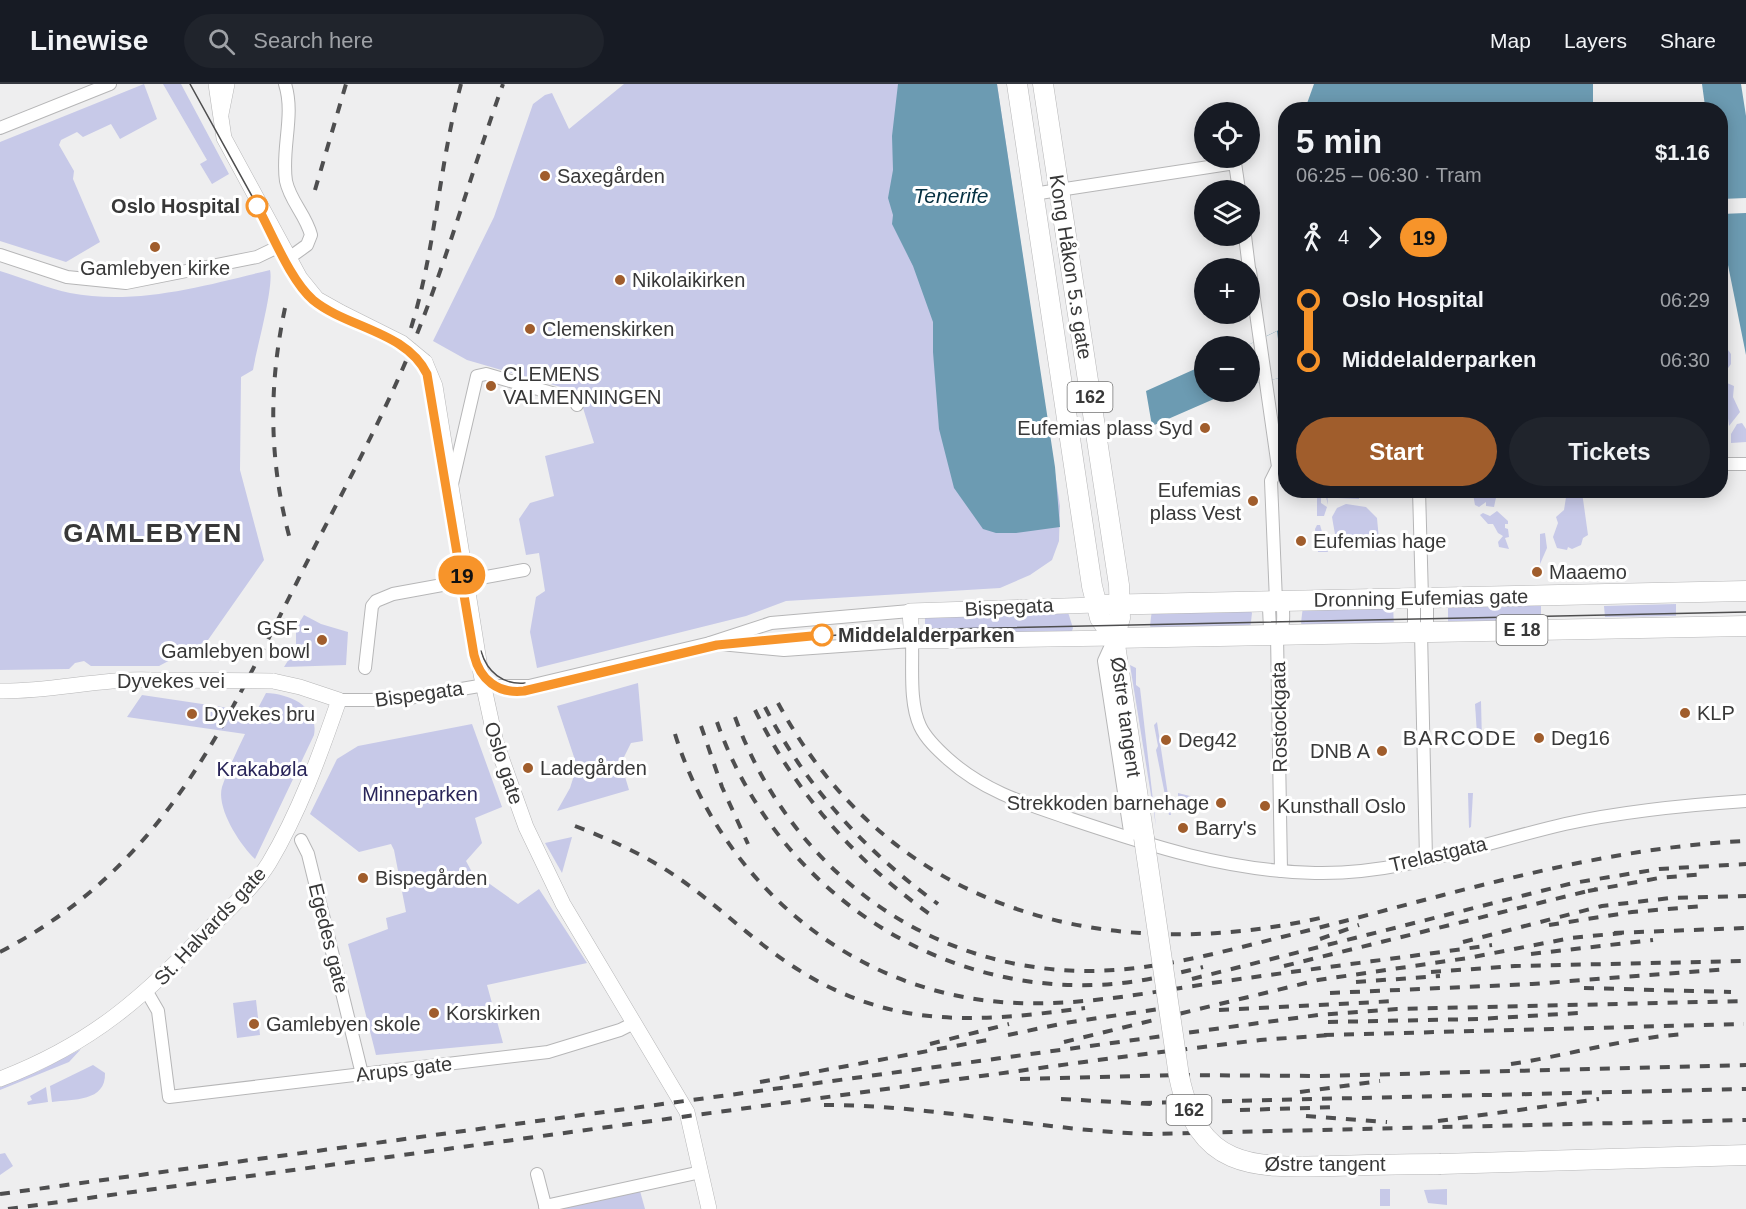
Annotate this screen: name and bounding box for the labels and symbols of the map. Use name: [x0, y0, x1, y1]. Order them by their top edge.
place label: Saxegården: [557, 165, 665, 187]
marker: Saxegården: [538, 169, 552, 183]
street label: Kong Håkon 5.s gate: [1046, 173, 1096, 361]
water label: Tenerife: [913, 184, 989, 207]
place label: Oslo Hospital: [111, 195, 240, 217]
marker: Oslo Hospital: [246, 195, 268, 217]
marker: Gamlebyen kirke: [148, 240, 162, 254]
place label: Gamlebyen kirke: [80, 257, 230, 279]
place label: Nikolaikirken: [632, 269, 745, 291]
marker: Nikolaikirken: [613, 273, 627, 287]
place label: Clemenskirken: [542, 318, 674, 340]
marker: Clemenskirken: [523, 322, 537, 336]
place label: CLEMENS VALMENNINGEN: [503, 363, 662, 408]
marker: CLEMENS VALMENNINGEN: [484, 379, 498, 393]
road number: 162: [1068, 382, 1112, 412]
place label: Eufemias plass Syd: [1017, 417, 1193, 439]
marker: Eufemias plass Syd: [1198, 421, 1212, 435]
place label: Eufemias plass Vest: [1150, 479, 1241, 524]
marker: Eufemias plass Vest: [1246, 494, 1260, 508]
district label: GAMLEBYEN: [63, 518, 243, 548]
place label: Eufemias hage: [1313, 530, 1446, 552]
marker: Eufemias hage: [1294, 534, 1308, 548]
line badge: 19: [435, 556, 489, 594]
place label: Maaemo: [1549, 561, 1627, 583]
marker: Maaemo: [1530, 565, 1544, 579]
street label: Dronning Eufemias gate: [1314, 585, 1528, 611]
street label: Bispegata: [964, 594, 1055, 620]
road number: E 18: [1496, 615, 1547, 645]
place label: GSF - Gamlebyen bowl: [161, 617, 310, 662]
marker: Middelalderparken: [811, 624, 833, 646]
place label: Middelalderparken: [838, 624, 1015, 646]
marker: GSF - Gamlebyen bowl: [315, 633, 329, 647]
street label: Østre tangent: [1107, 655, 1145, 779]
street label: Rostockgata: [1267, 660, 1291, 773]
street label: Dyvekes vei: [117, 670, 225, 692]
street label: Bispegata: [373, 677, 465, 711]
place label: KLP: [1697, 702, 1735, 724]
place label: Dyvekes bru: [204, 703, 315, 725]
marker: KLP: [1678, 706, 1692, 720]
marker: Dyvekes bru: [185, 707, 199, 721]
street label: Oslo gate: [480, 719, 528, 807]
district label: BARCODE: [1403, 726, 1517, 749]
place label: Deg16: [1551, 727, 1610, 749]
place label: Deg42: [1178, 729, 1237, 751]
marker: Deg16: [1532, 731, 1546, 745]
marker: Deg42: [1159, 733, 1173, 747]
place label: DNB A: [1310, 740, 1371, 762]
marker: DNB A: [1375, 744, 1389, 758]
place label: Ladegården: [540, 757, 647, 779]
park label: Krakabøla: [216, 758, 308, 780]
marker: Ladegården: [521, 761, 535, 775]
park label: Minneparken: [362, 783, 478, 805]
place label: Strekkoden barnehage: [1007, 792, 1209, 814]
place label: Kunsthall Oslo: [1277, 795, 1406, 817]
marker: Strekkoden barnehage: [1214, 796, 1228, 810]
marker: Kunsthall Oslo: [1258, 799, 1272, 813]
place label: Barry's: [1195, 817, 1257, 839]
marker: Barry's: [1176, 821, 1190, 835]
street label: Trelastgata: [1387, 832, 1490, 876]
street label: St. Halvards gate: [150, 862, 270, 990]
place label: Bispegården: [375, 867, 487, 889]
marker: Bispegården: [356, 871, 370, 885]
street label: Egedes gate: [305, 881, 353, 995]
place label: Korskirken: [446, 1002, 540, 1024]
marker: Korskirken: [427, 1006, 441, 1020]
place label: Gamlebyen skole: [266, 1013, 421, 1035]
marker: Gamlebyen skole: [247, 1017, 261, 1031]
street label: Arups gate: [355, 1052, 453, 1086]
road number: 162: [1166, 1095, 1212, 1125]
street label: Østre tangent: [1264, 1153, 1386, 1175]

